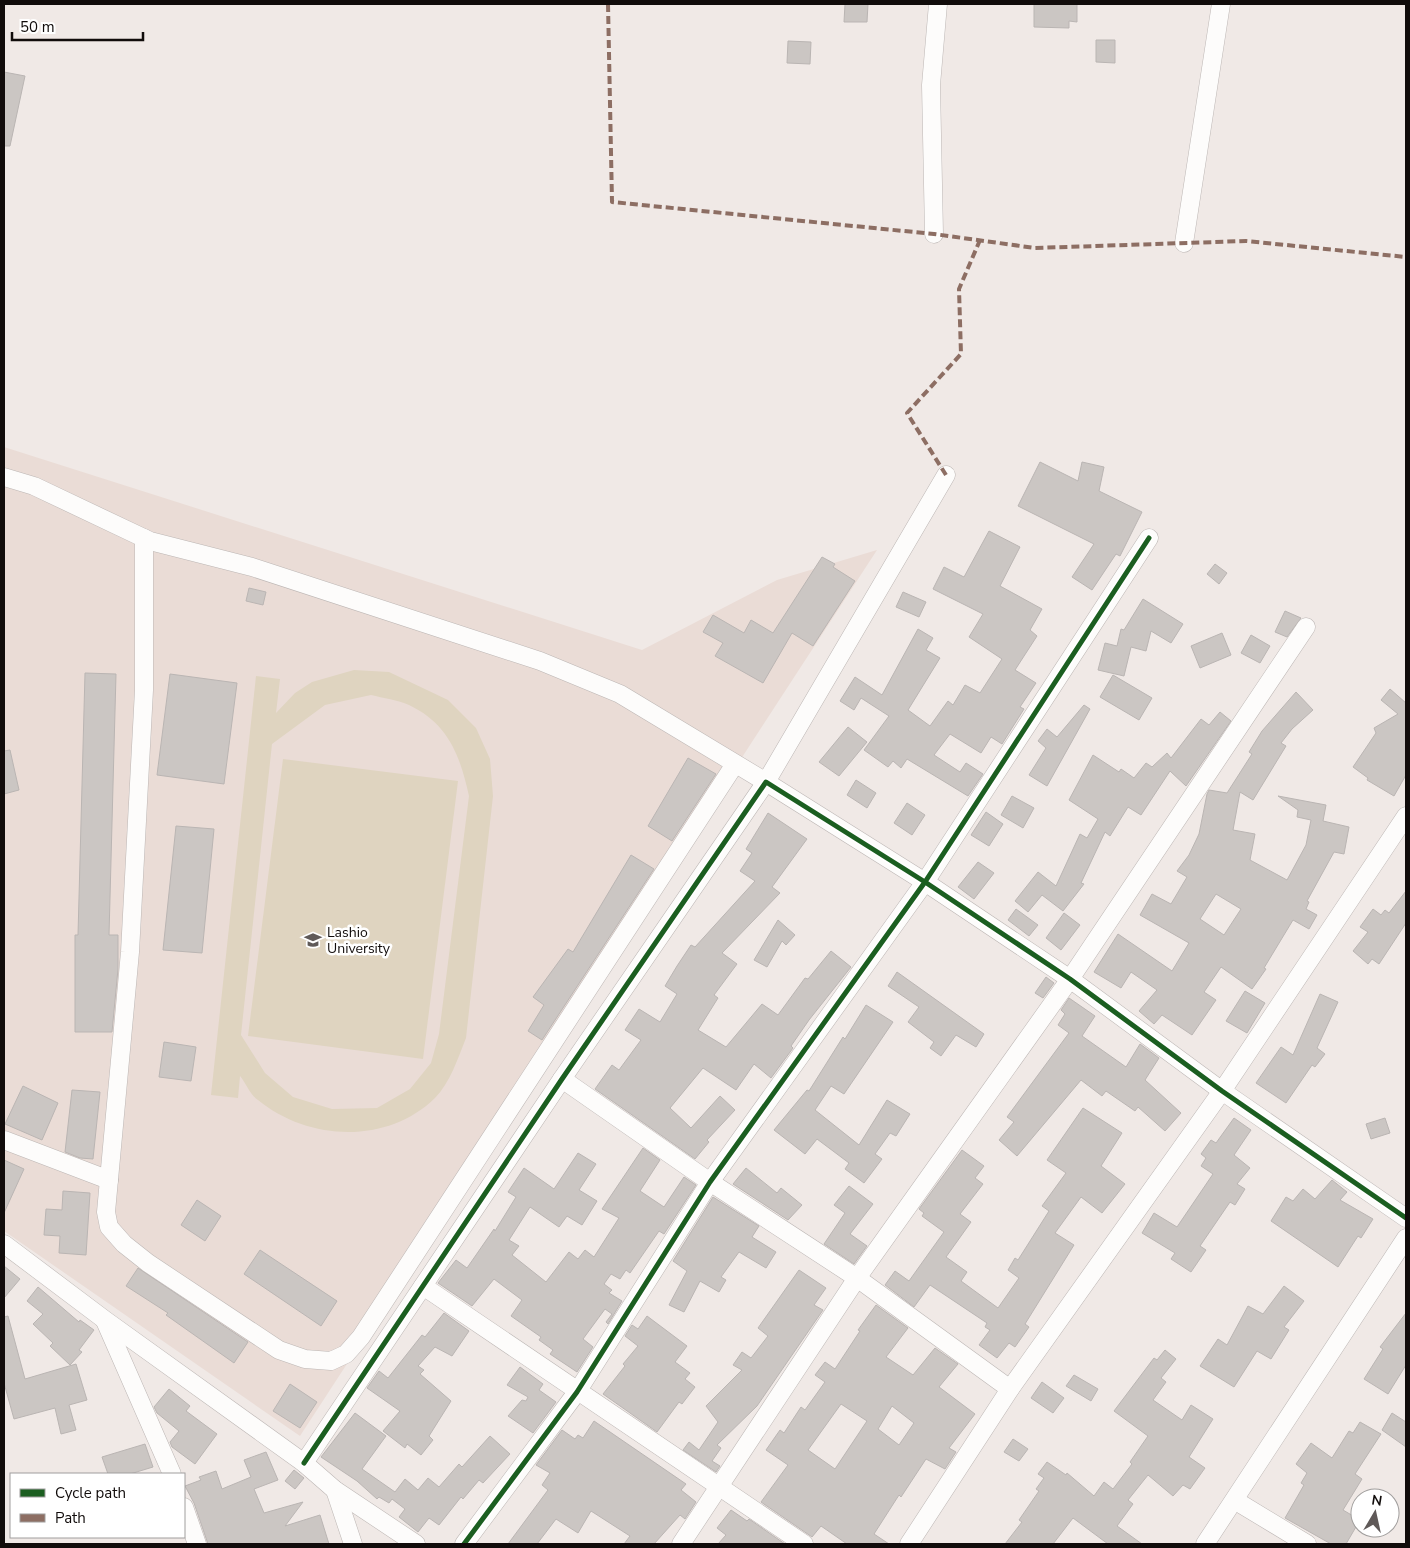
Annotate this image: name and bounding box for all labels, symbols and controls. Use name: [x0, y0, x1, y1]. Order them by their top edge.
scale bar: [12, 10, 144, 42]
text: 50 m: [20, 17, 55, 37]
place label: Lashio University: [327, 923, 391, 958]
school or university icon: Lashio University: [303, 930, 323, 950]
legend: [10, 1473, 185, 1538]
text: Cycle path: [55, 1483, 126, 1503]
north arrow: [1350, 1488, 1400, 1538]
text: N: [1370, 1490, 1384, 1511]
text: Path: [55, 1508, 86, 1528]

